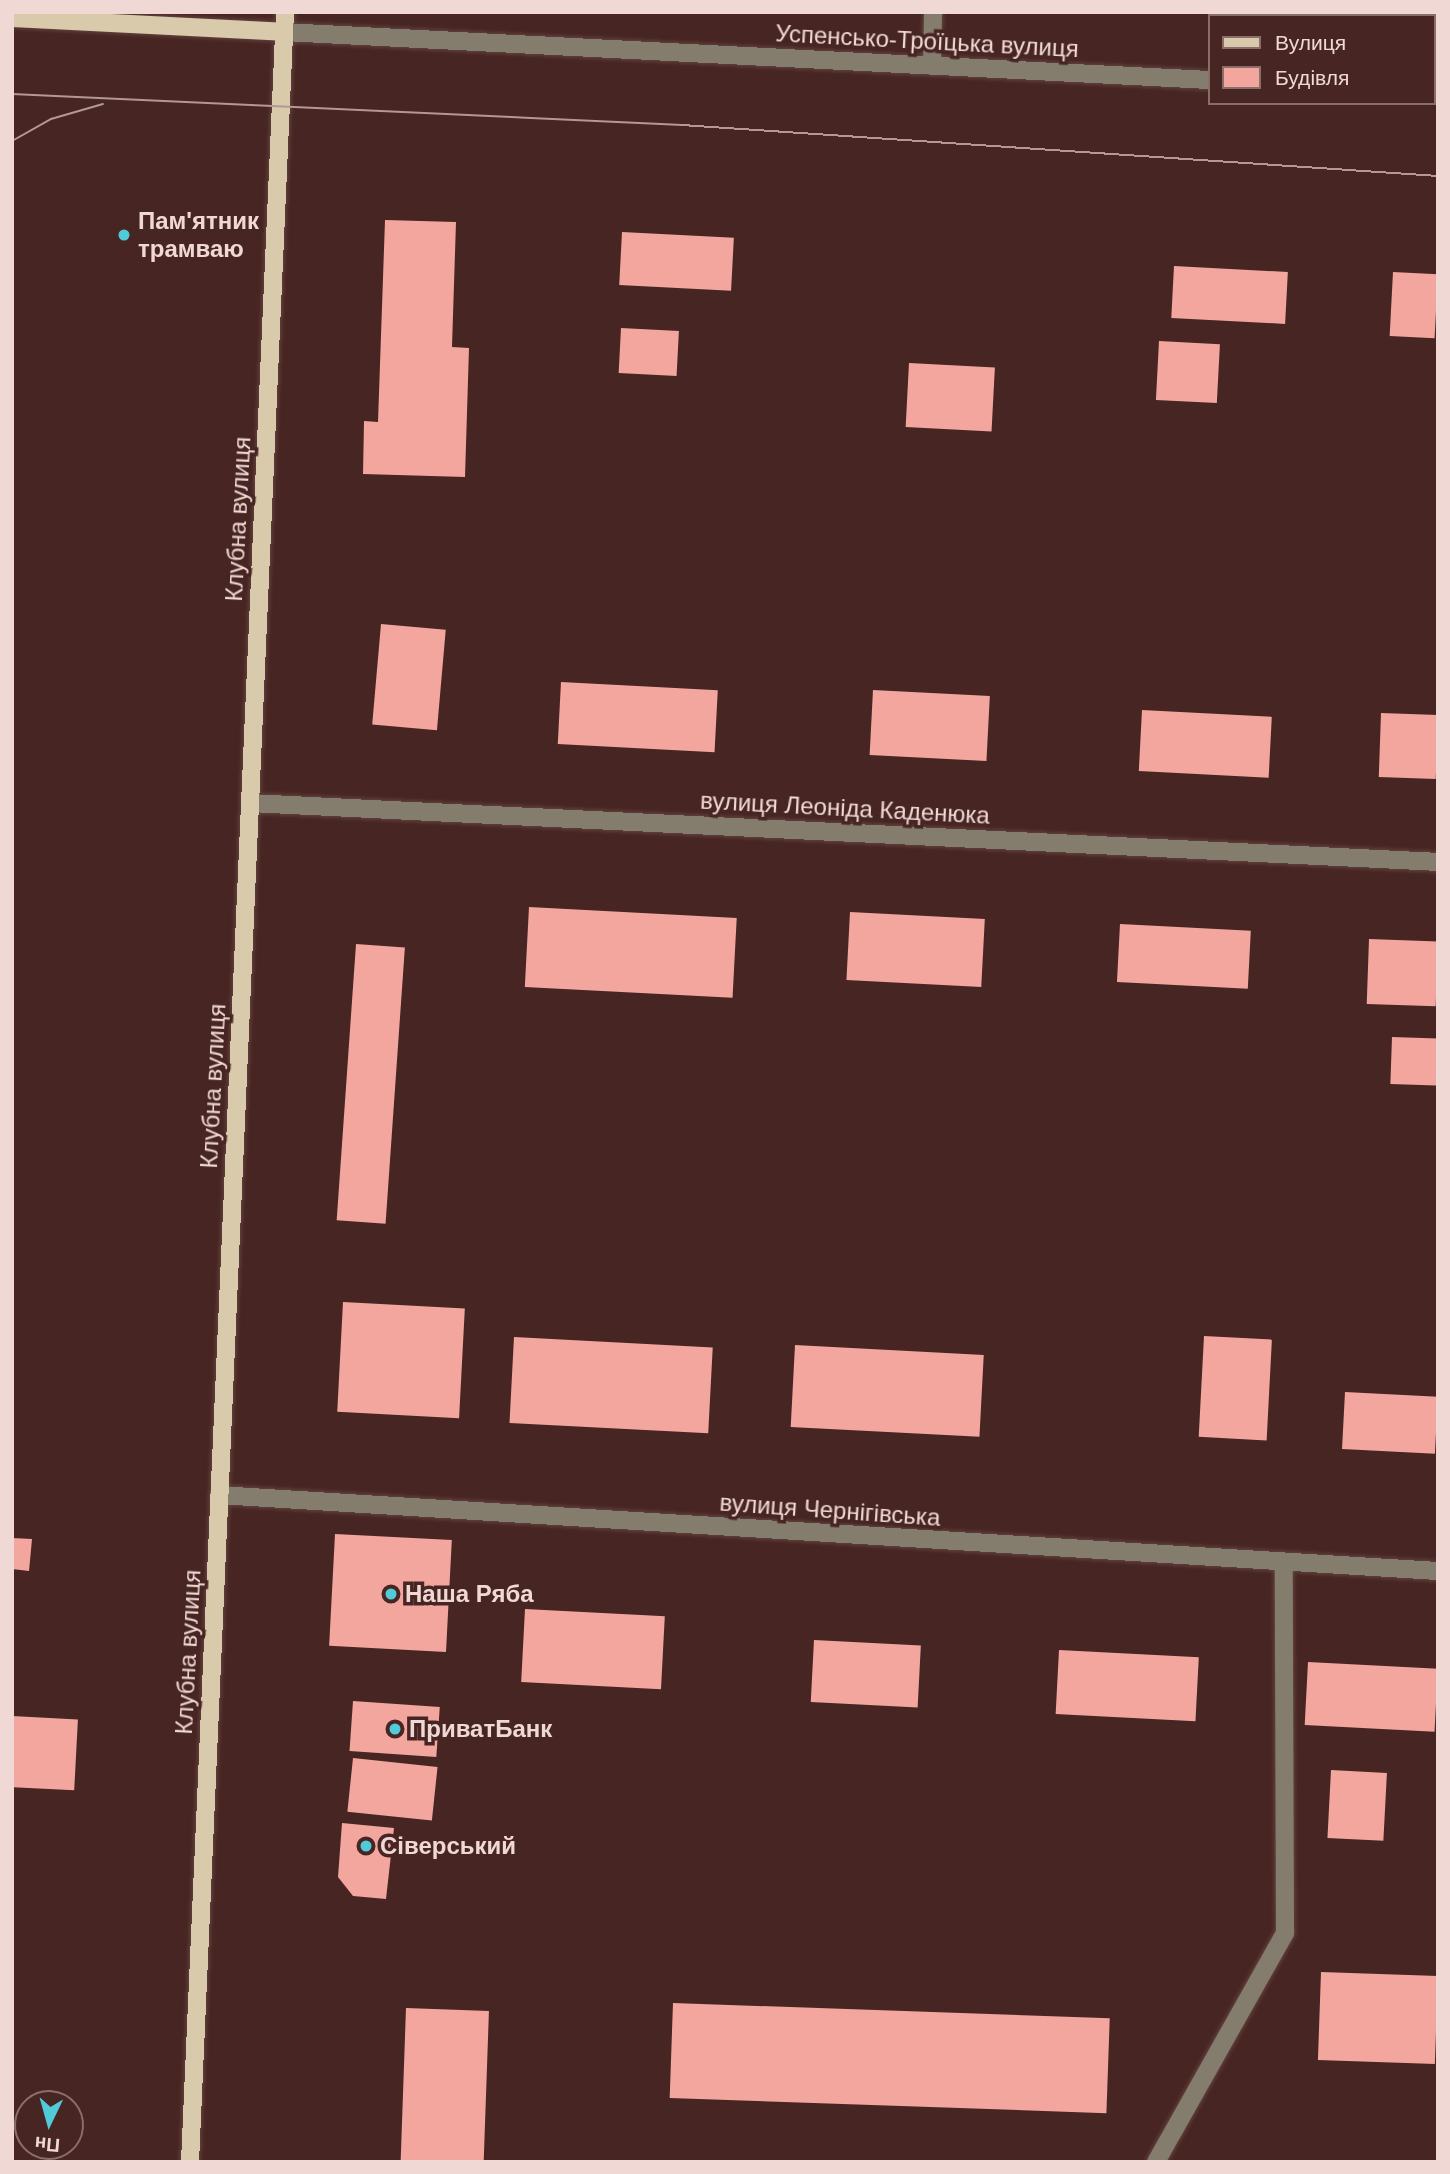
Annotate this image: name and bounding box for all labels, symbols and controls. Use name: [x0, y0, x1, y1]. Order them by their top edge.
legend: [1208, 14, 1436, 105]
street label: Успенсько-Троїцька вулиця: [775, 19, 1079, 63]
text: Вулиця: [1275, 31, 1346, 54]
text: Будівля: [1275, 66, 1349, 89]
place label: Пам'ятник трамваю: [138, 207, 259, 263]
marker: Пам'ятник трамваю: [116, 227, 132, 243]
street label: Клубна вулиця: [219, 436, 257, 602]
street label: вулиця Леоніда Каденюка: [700, 786, 990, 830]
street label: Клубна вулиця: [194, 1003, 232, 1169]
street label: вулиця Чернігівська: [719, 1488, 941, 1532]
street label: Клубна вулиця: [169, 1569, 207, 1735]
place label: Наша Ряба: [405, 1580, 534, 1608]
marker: Наша Ряба: [383, 1586, 399, 1602]
place label: ПриватБанк: [409, 1715, 552, 1743]
marker: ПриватБанк: [387, 1721, 403, 1737]
place label: Сіверський: [380, 1832, 516, 1860]
marker: Сіверський: [358, 1838, 374, 1854]
north arrow: [14, 2090, 84, 2160]
text: Пн: [34, 2133, 61, 2156]

